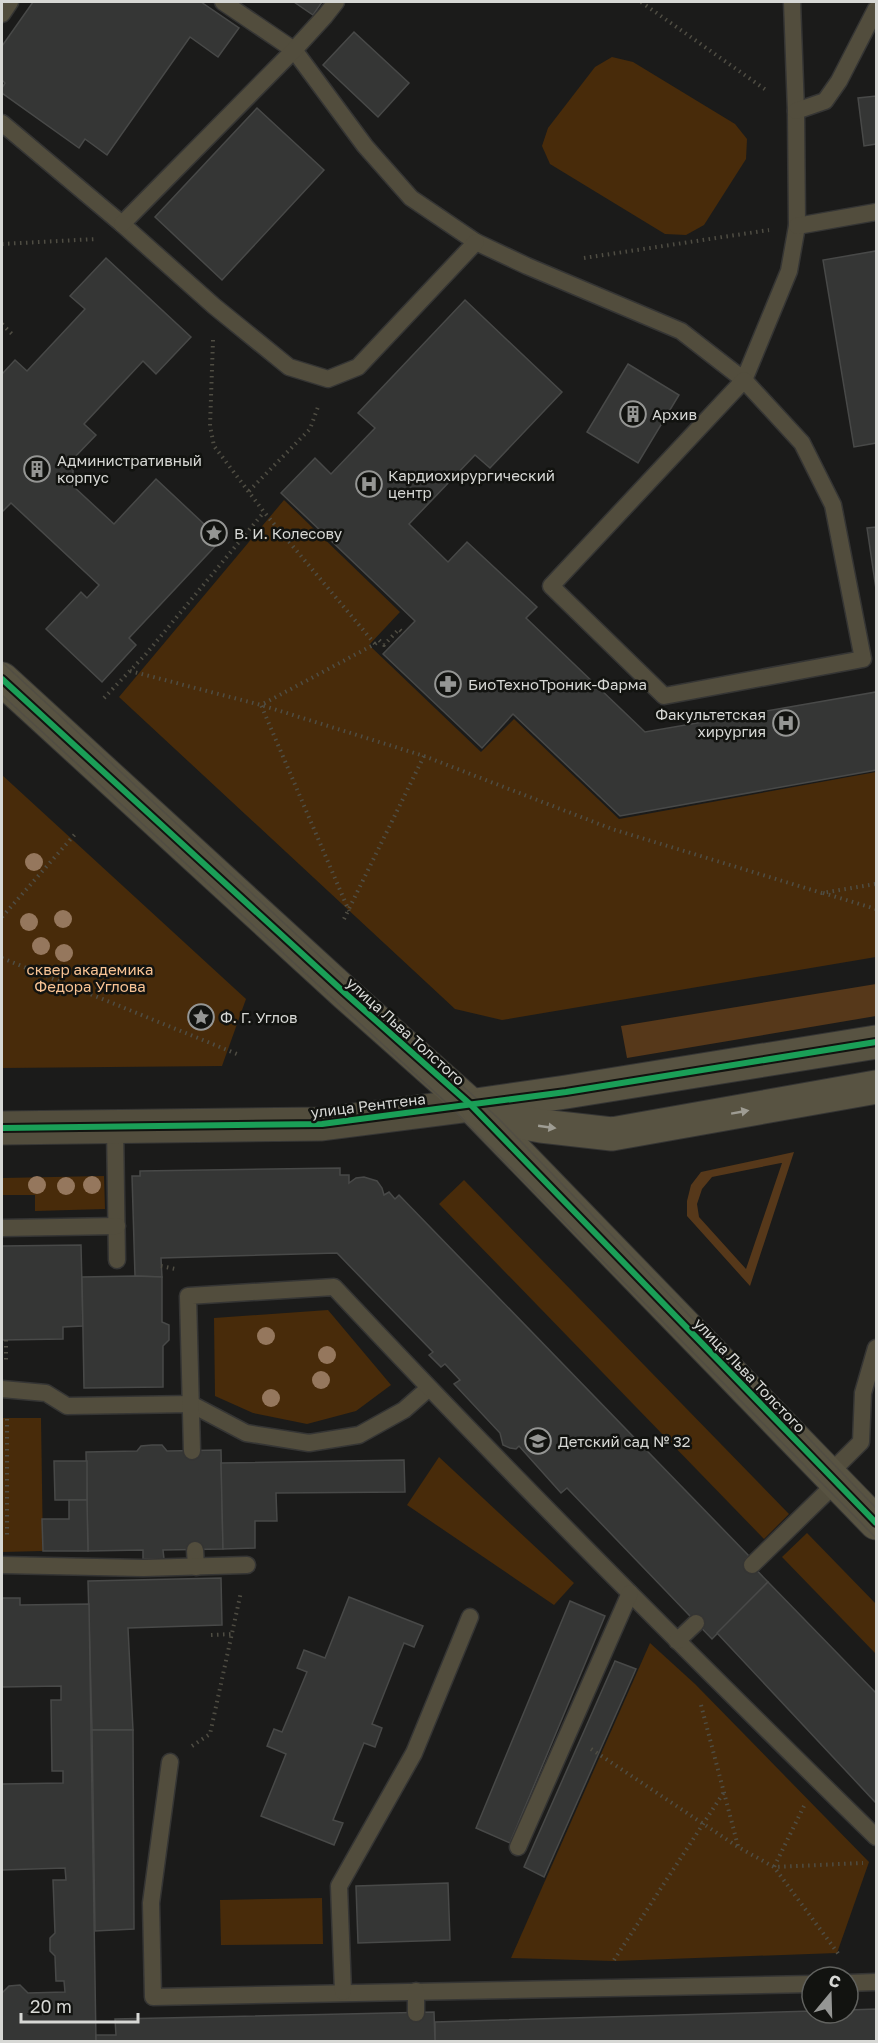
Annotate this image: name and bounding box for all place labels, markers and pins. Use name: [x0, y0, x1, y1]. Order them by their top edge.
building icon: Архив: [618, 399, 648, 429]
place label: Архив: [652, 405, 697, 423]
place label: Административный корпус: [57, 451, 202, 486]
building icon: Административный корпус: [22, 454, 52, 484]
place label: Кардиохирургический центр: [388, 466, 555, 501]
hospital icon: Кардиохирургический центр: [354, 469, 384, 499]
place icon: В. И. Колесову: [199, 518, 229, 548]
place label: В. И. Колесову: [234, 524, 343, 542]
pharmacy icon: БиоТехноТроник-Фарма: [433, 669, 463, 699]
place label: БиоТехноТроник-Фарма: [468, 675, 647, 693]
place label: Факультетская хирургия: [655, 705, 766, 740]
hospital icon: Факультетская хирургия: [771, 708, 801, 738]
place icon: Ф. Г. Углов: [186, 1002, 216, 1032]
place label: Ф. Г. Углов: [220, 1008, 297, 1026]
school or university icon: Детский сад № 32: [523, 1426, 553, 1456]
place label: Детский сад № 32: [558, 1432, 691, 1450]

